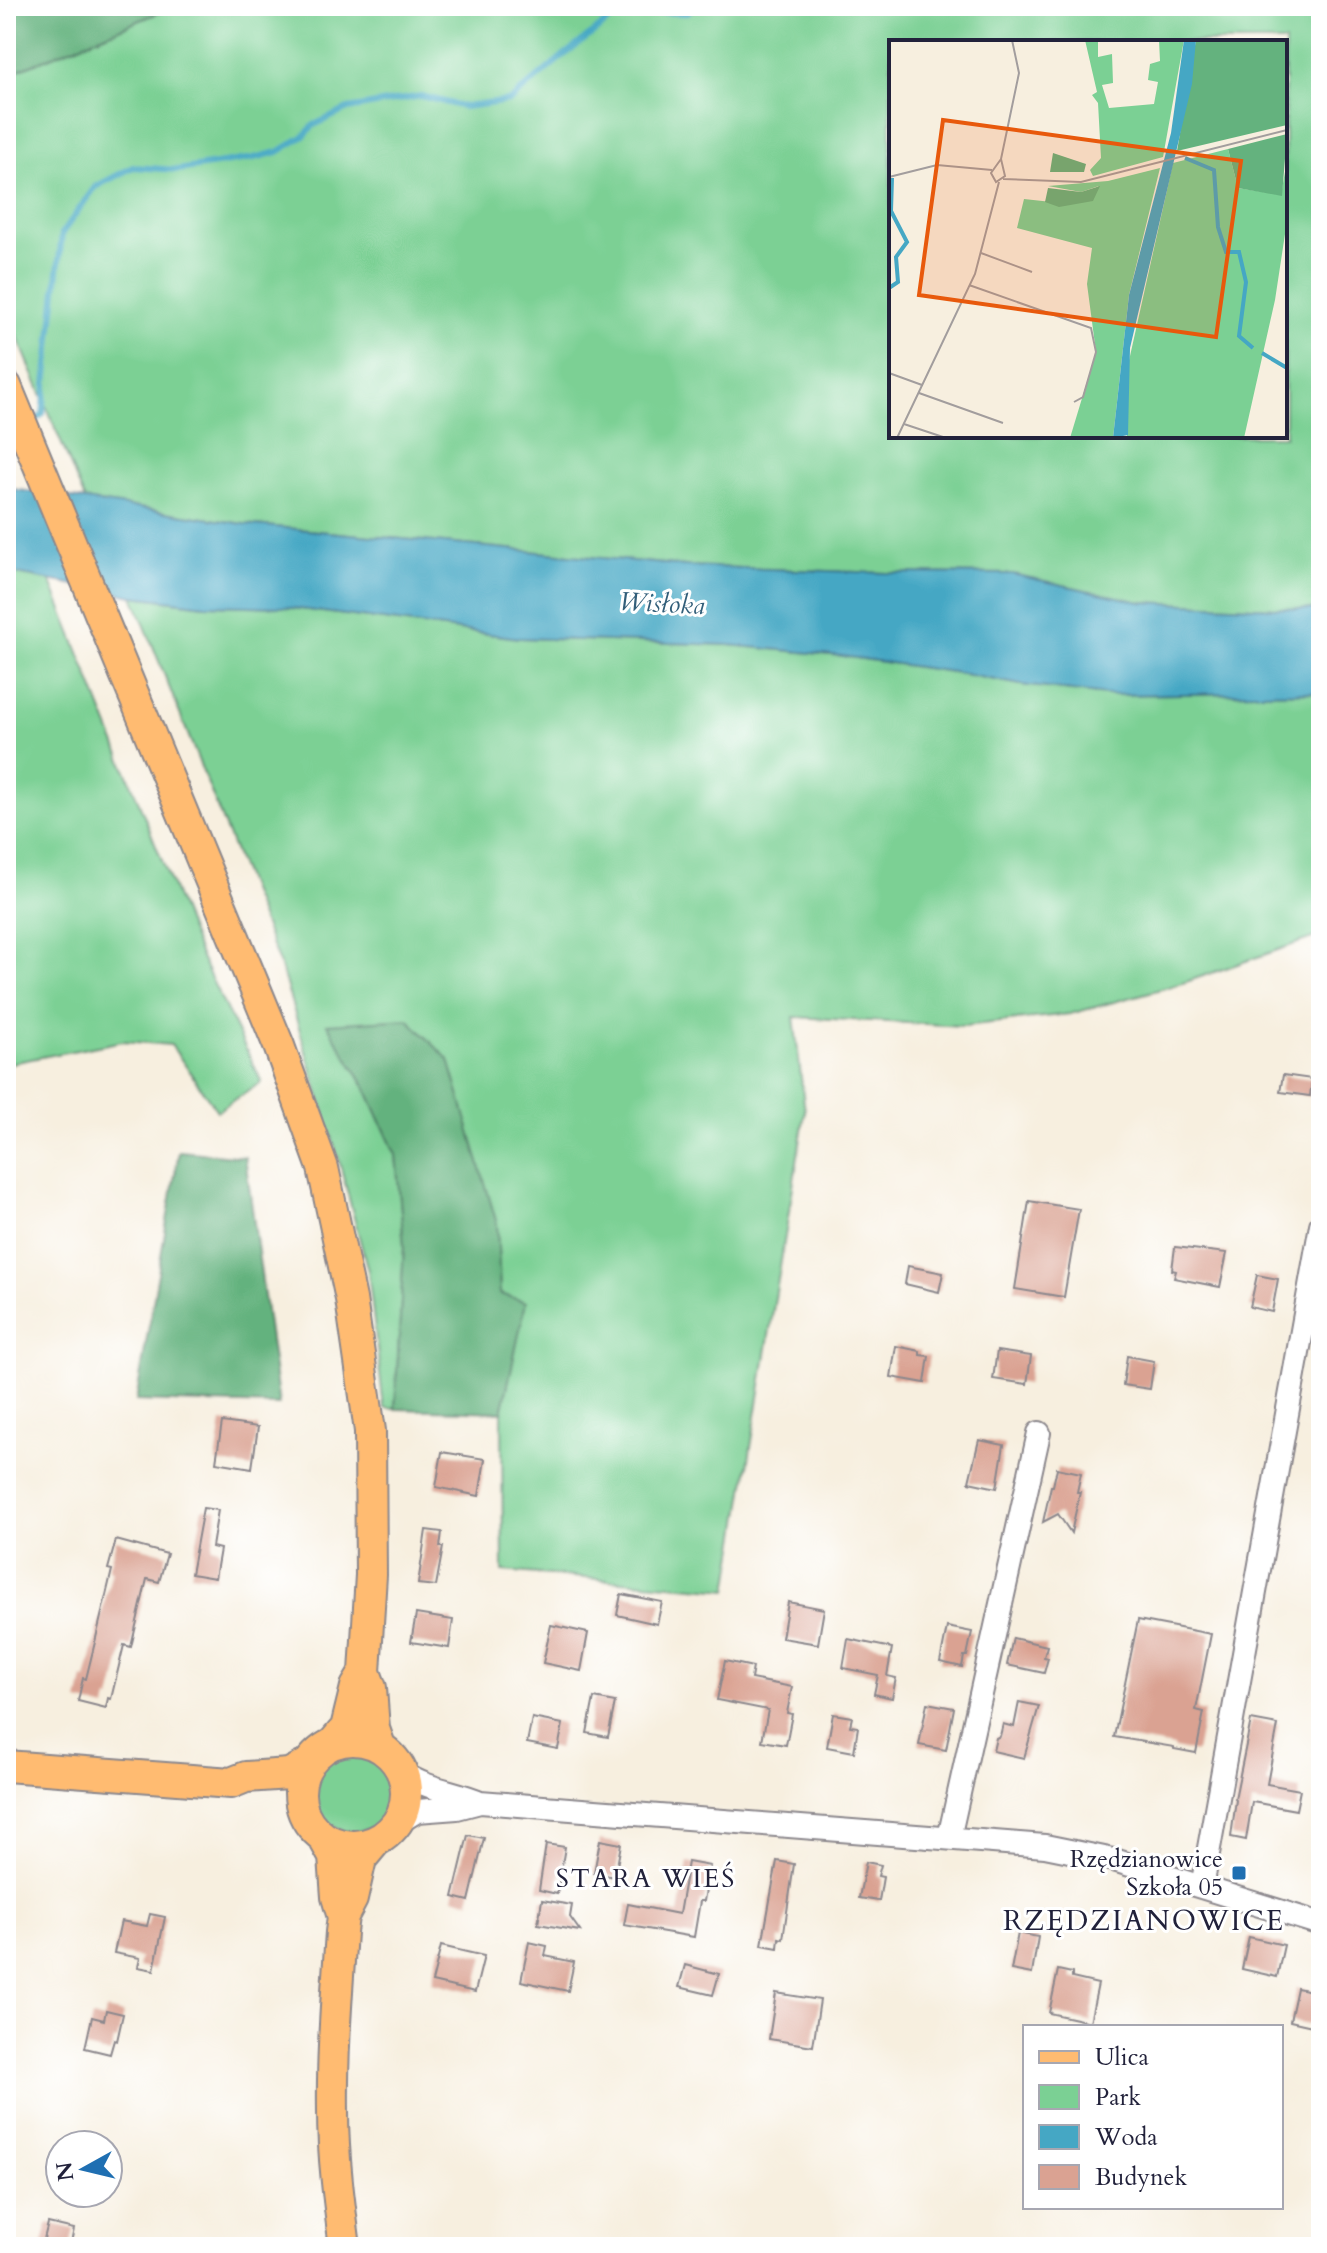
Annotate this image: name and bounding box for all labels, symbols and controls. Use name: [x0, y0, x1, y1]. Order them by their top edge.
inset map: [889, 40, 1287, 438]
water label: Wisłoka: [618, 584, 706, 623]
place label: Rzędzianowice Szkoła 05: [1070, 1843, 1223, 1904]
district label: STARA WIEŚ: [556, 1861, 736, 1896]
marker: Rzędzianowice Szkoła 05: [1230, 1864, 1248, 1882]
district label: RZĘDZIANOWICE: [1003, 1902, 1285, 1940]
legend: [1023, 2025, 1283, 2209]
text: Ulica: [1095, 2041, 1149, 2074]
text: Park: [1095, 2081, 1141, 2114]
text: Woda: [1094, 2121, 1158, 2154]
north arrow: [44, 2129, 124, 2209]
text: N: [49, 2160, 81, 2183]
text: Budynek: [1095, 2161, 1187, 2194]

